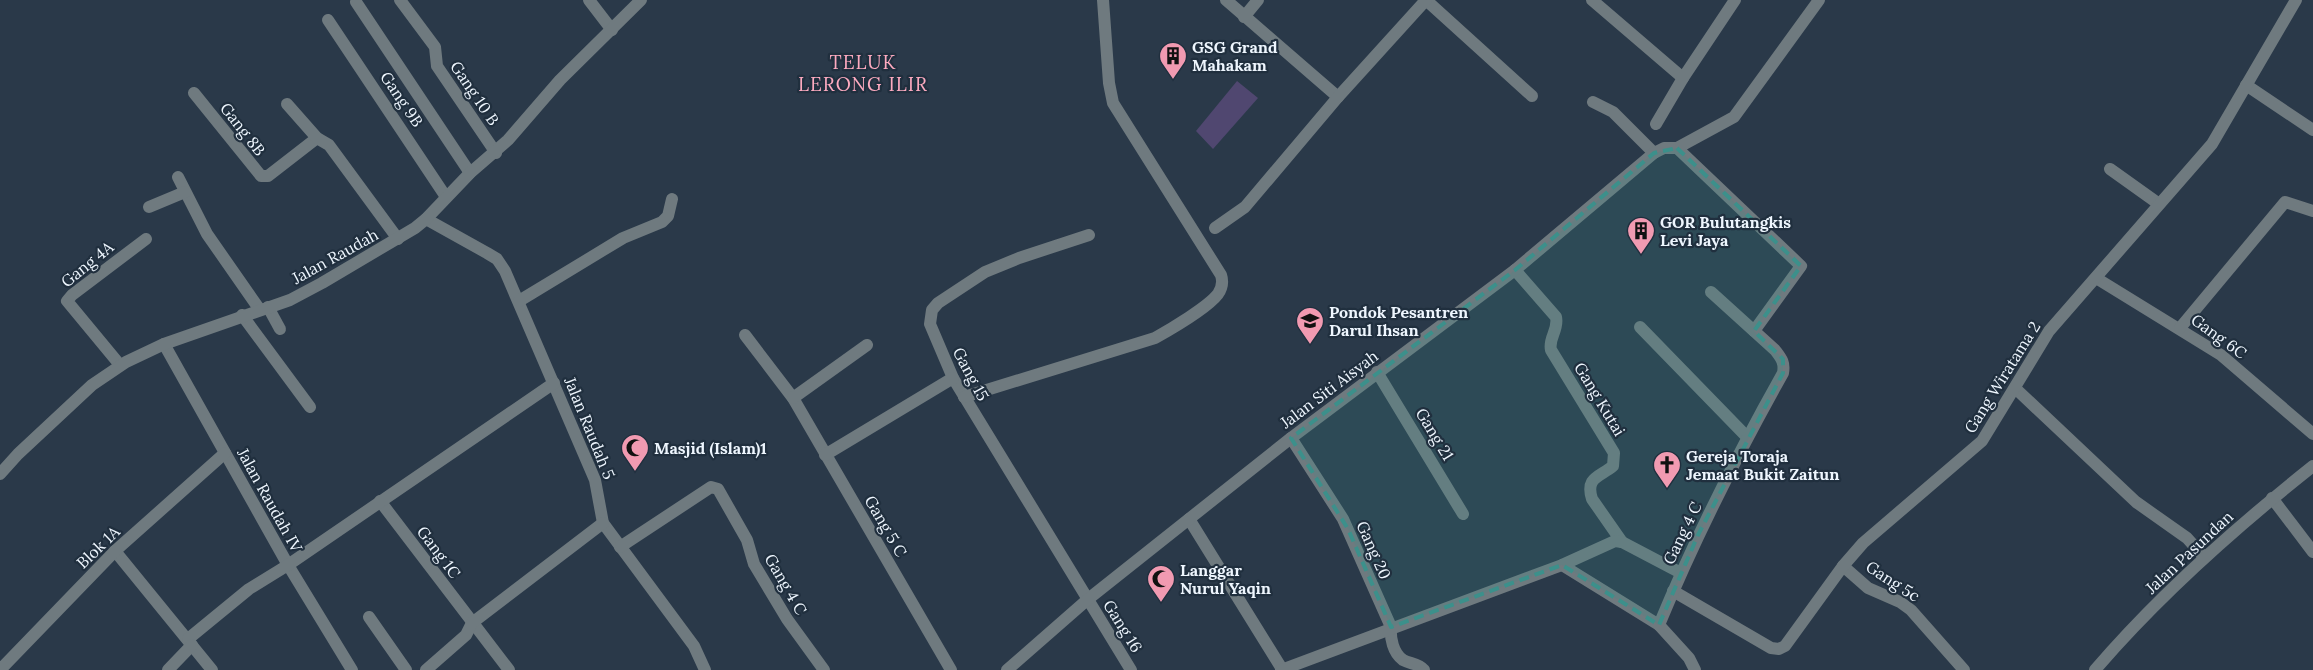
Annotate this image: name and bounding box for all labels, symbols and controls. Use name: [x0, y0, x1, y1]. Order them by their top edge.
place label: GSG Grand Mahakam: [1192, 37, 1278, 75]
building icon: GSG Grand Mahakam: [1158, 41, 1188, 80]
district label: TELUK LERONG ILIR: [798, 50, 928, 96]
street label: Gang 10 B: [446, 57, 504, 129]
street label: Gang 9B: [376, 68, 428, 130]
street label: Gang 8B: [216, 98, 270, 160]
place label: GOR Bulutangkis Levi Jaya: [1660, 212, 1791, 250]
building icon: GOR Bulutangkis Levi Jaya: [1626, 216, 1656, 255]
street label: Jalan Raudah: [287, 224, 382, 288]
street label: Gang 4A: [57, 236, 118, 291]
place label: Pondok Pesantren Darul Ihsan: [1329, 302, 1468, 340]
school or university icon: Pondok Pesantren Darul Ihsan: [1295, 306, 1325, 345]
street label: Gang 6C: [2187, 309, 2251, 363]
street label: Gang Wiratama 2: [1960, 317, 2044, 437]
street label: Gang 15: [949, 344, 993, 404]
street label: Jalan Siti Aisyah: [1275, 345, 1382, 433]
street label: Gang Kutai: [1570, 359, 1630, 439]
street label: Jalan Raudah 5: [560, 373, 620, 482]
street label: Gang 21: [1412, 404, 1458, 464]
mosque icon: Masjid (Islam)1: [620, 433, 650, 472]
place label: Masjid (Islam)1: [654, 438, 767, 459]
street label: Jalan Raudah IV: [233, 444, 307, 556]
place label: Gereja Toraja Jemaat Bukit Zaitun: [1686, 446, 1839, 484]
church icon: Gereja Toraja Jemaat Bukit Zaitun: [1652, 450, 1682, 489]
street label: Gang 5 C: [861, 492, 911, 560]
street label: Gang 4 C: [1658, 498, 1706, 568]
street label: Jalan Pasundan: [2140, 506, 2237, 598]
street label: Gang 20: [1352, 518, 1396, 582]
street label: Blok 1A: [72, 521, 124, 572]
street label: Gang 1C: [413, 522, 465, 582]
street label: Gang 4 C: [761, 550, 811, 618]
street label: Gang 5c: [1862, 556, 1924, 606]
place label: Langgar Nurul Yaqin: [1180, 560, 1271, 598]
mosque icon: Langgar Nurul Yaqin: [1146, 564, 1176, 603]
street label: Gang 16: [1099, 596, 1147, 656]

